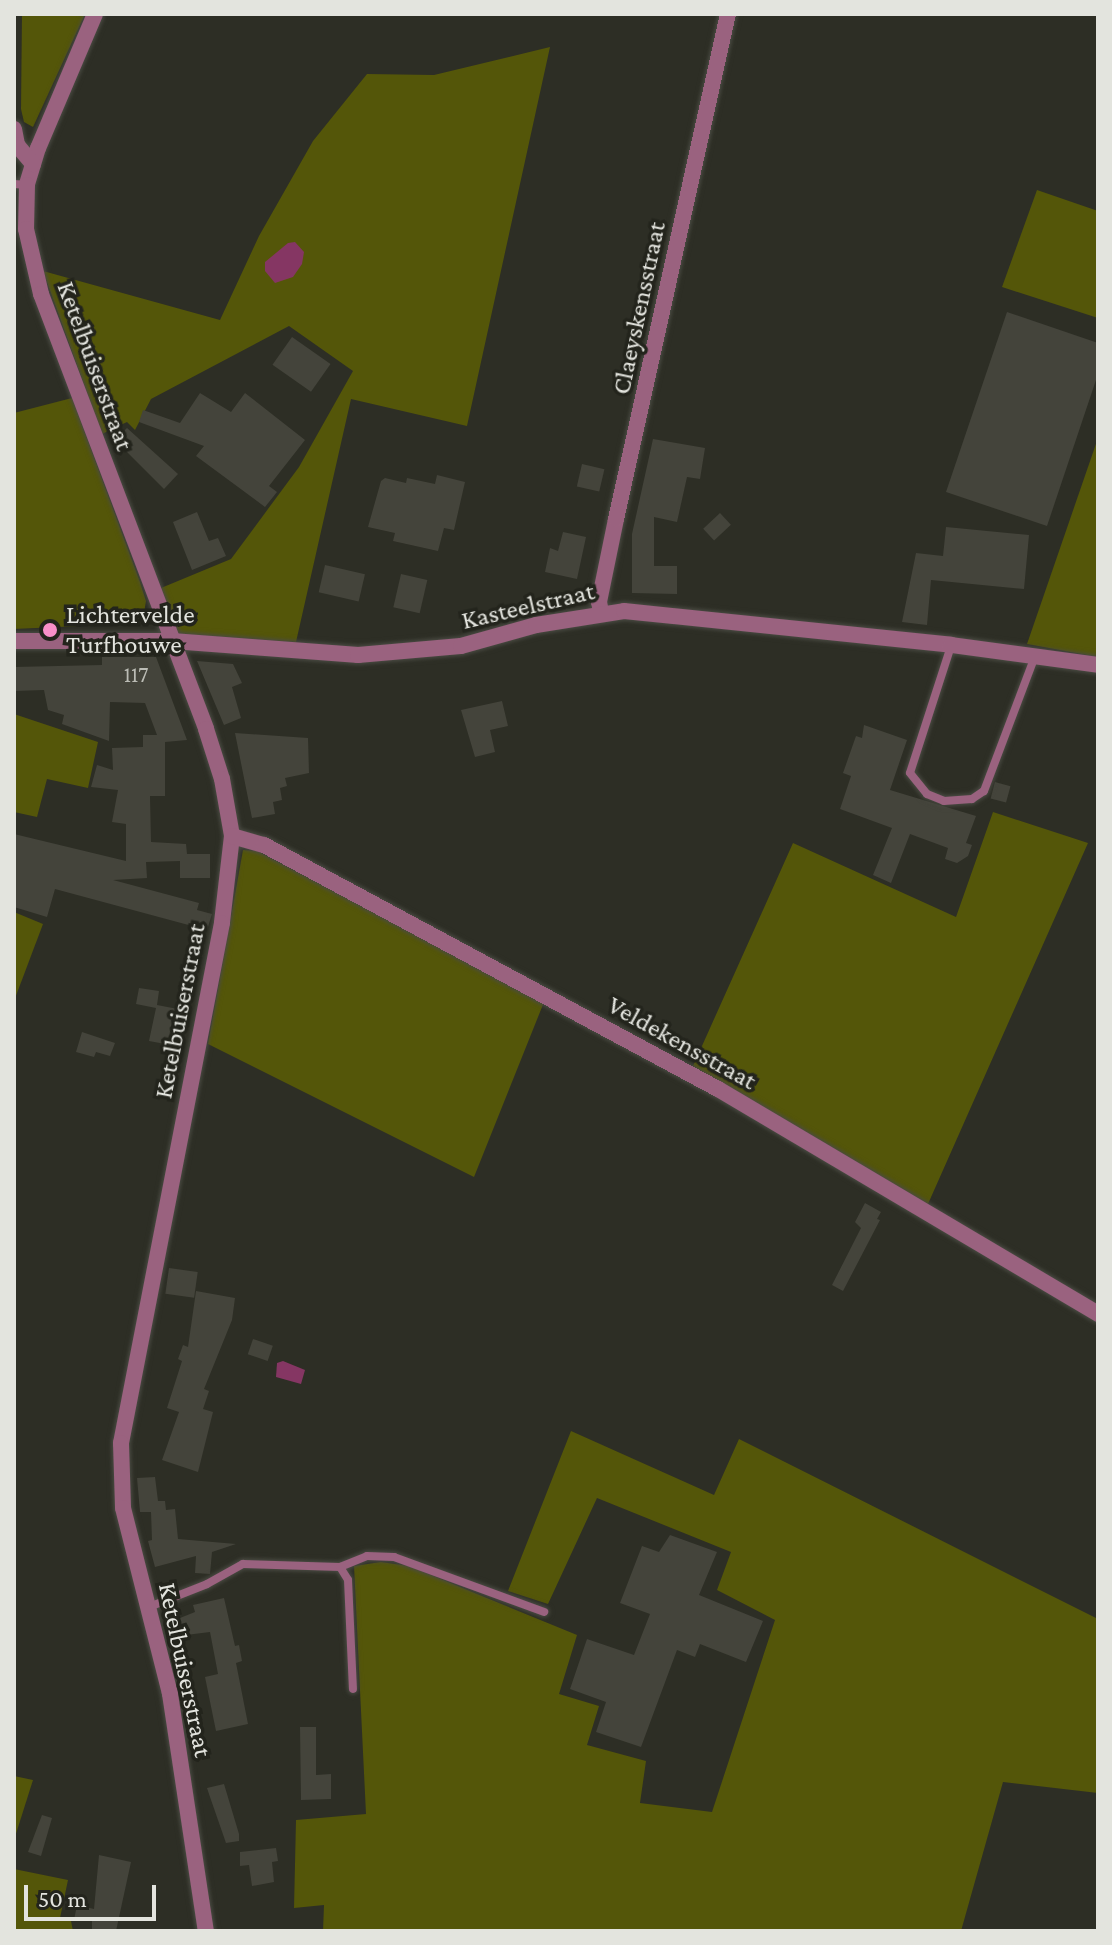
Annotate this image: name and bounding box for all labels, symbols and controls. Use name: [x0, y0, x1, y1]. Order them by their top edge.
street label: Claeyskensstraat: [605, 219, 673, 397]
street label: Ketelbuiserstraat: [50, 277, 140, 455]
street label: Kasteelstraat: [459, 576, 597, 636]
place label: Lichtervelde Turfhouwe: [66, 599, 195, 660]
marker: Lichtervelde Turfhouwe: [41, 621, 59, 639]
house number: 117: [124, 662, 148, 688]
street label: Ketelbuiserstraat: [148, 921, 212, 1101]
street label: Veldekensstraat: [602, 989, 762, 1097]
street label: Ketelbuiserstraat: [151, 1580, 219, 1760]
scale bar: [28, 1869, 160, 1919]
text: 50 m: [38, 1885, 87, 1912]

